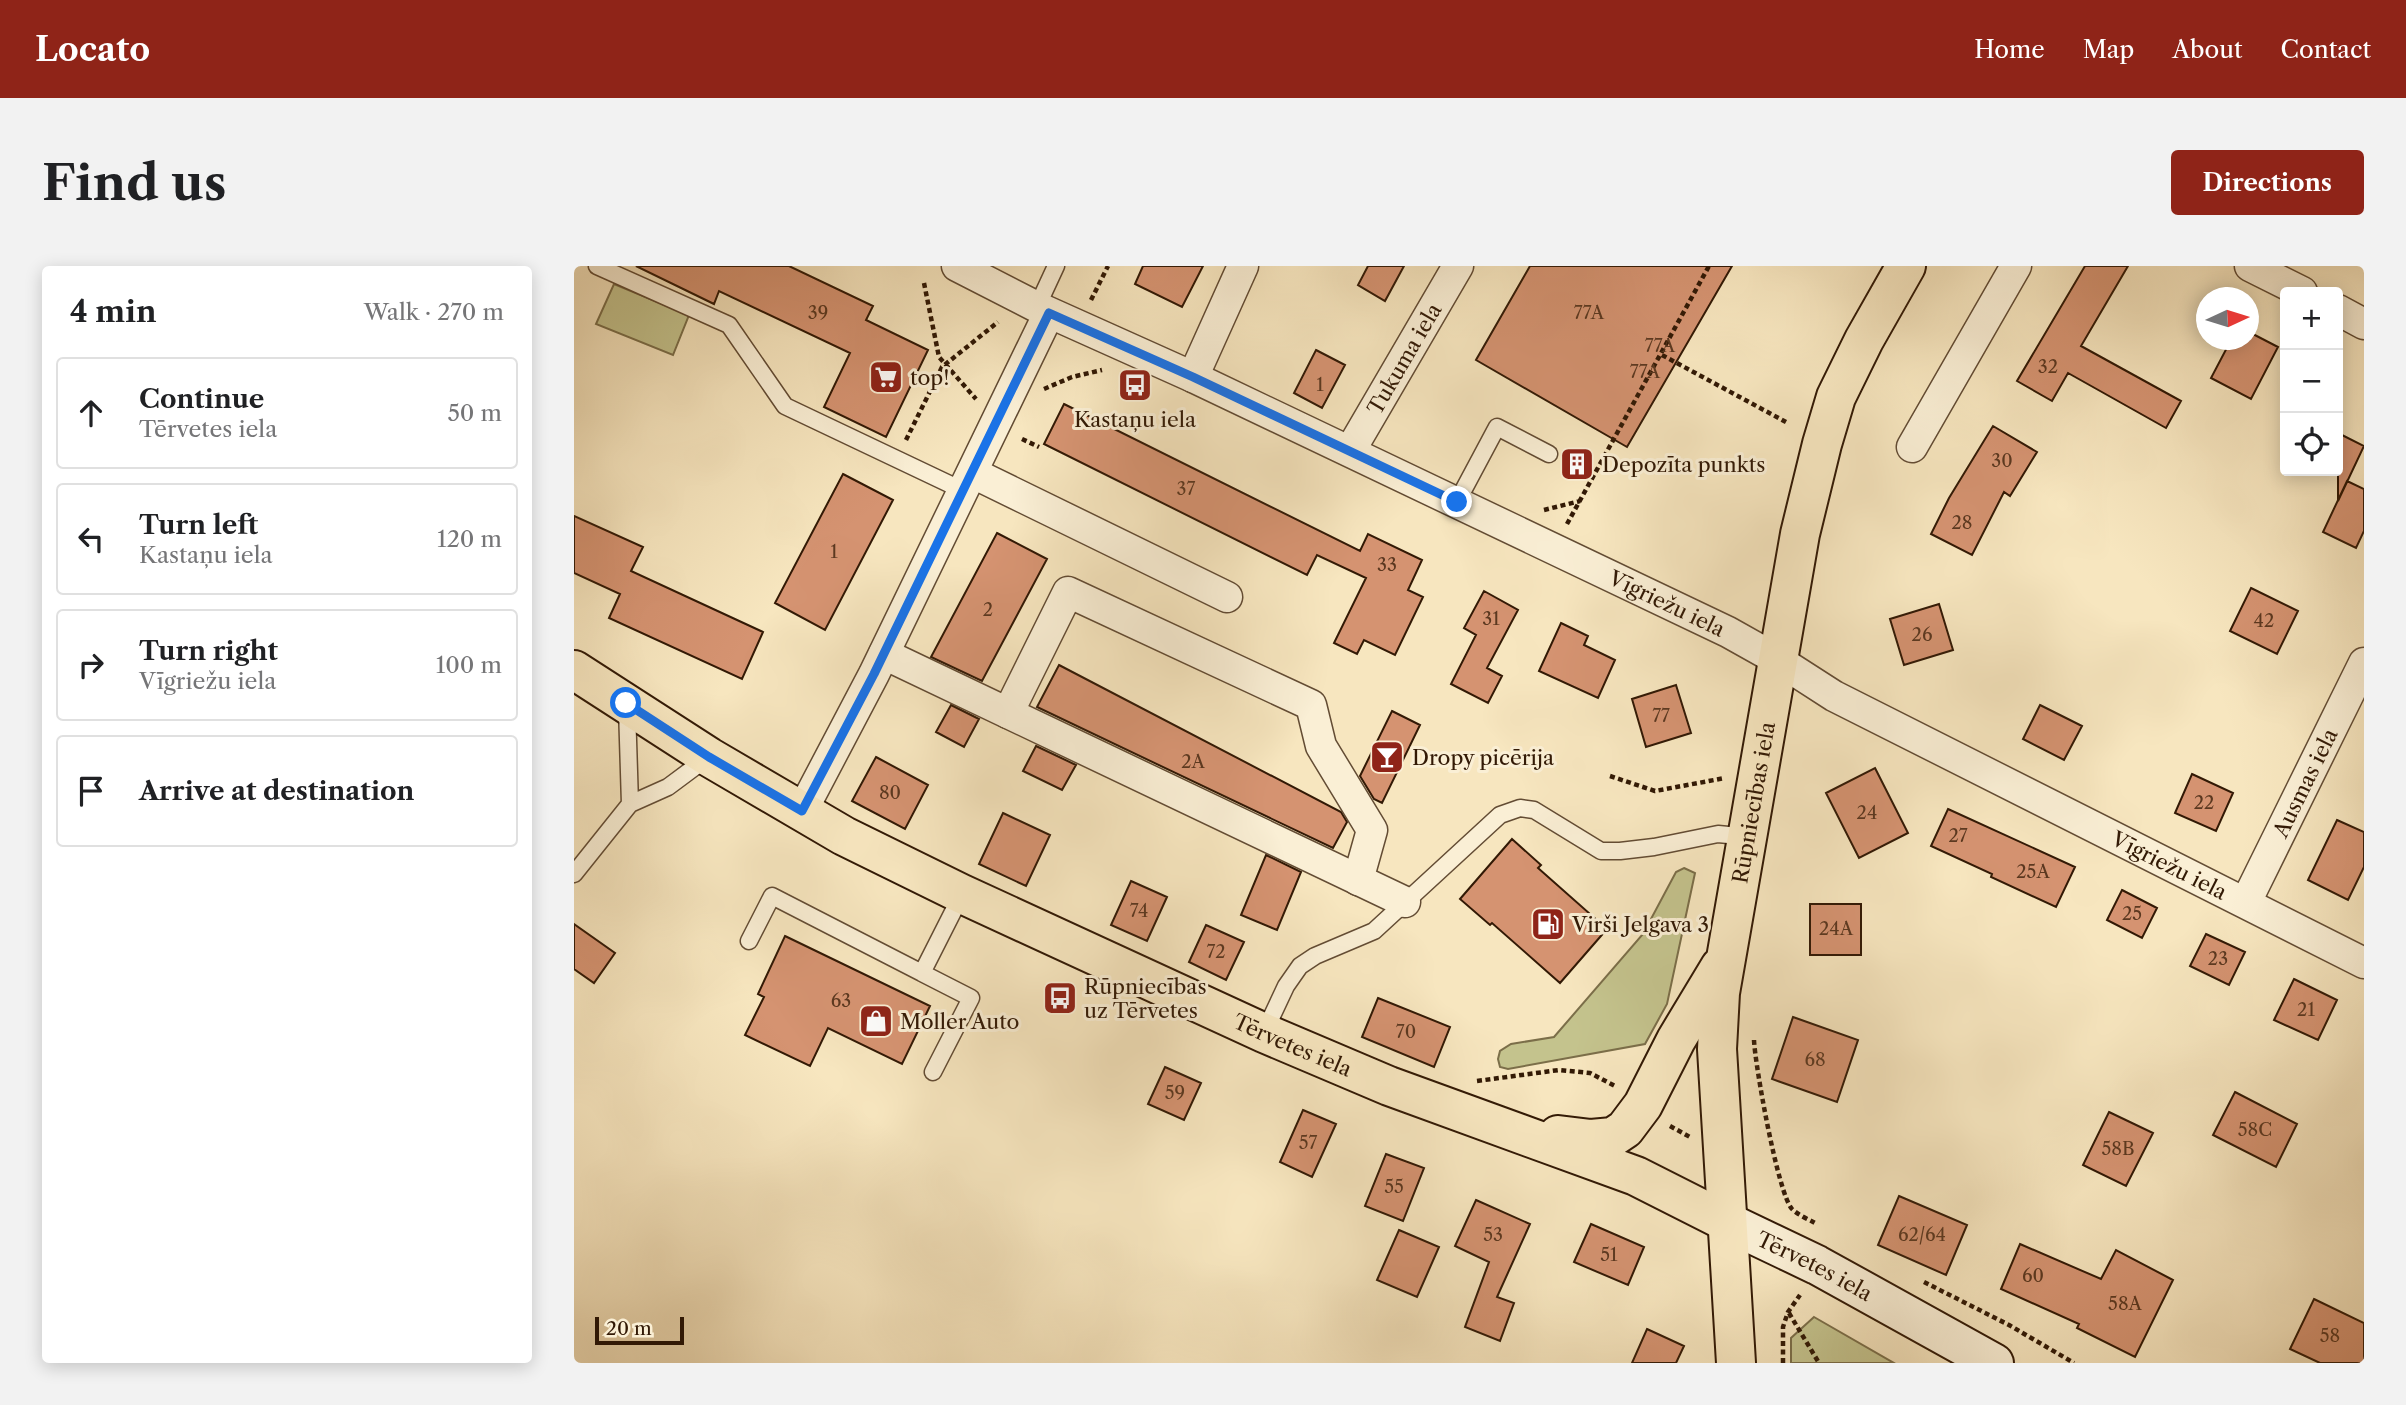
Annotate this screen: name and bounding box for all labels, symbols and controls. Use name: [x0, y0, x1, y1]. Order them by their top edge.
text: Locato: [35, 29, 150, 70]
text: Home: [1974, 35, 2045, 64]
text: Map: [2083, 35, 2134, 64]
text: About: [2172, 35, 2243, 64]
text: Contact: [2281, 35, 2371, 64]
button: Directions: [2171, 150, 2364, 215]
text: Find us: [42, 152, 226, 213]
north arrow: [2196, 287, 2259, 350]
map controls: [2280, 287, 2343, 476]
button: +: [2280, 287, 2343, 350]
text: 4 min: [70, 293, 156, 330]
text: Walk · 270 m: [364, 298, 504, 326]
street label: Tukuma iela: [1362, 298, 1447, 419]
house number: 39: [808, 302, 828, 324]
house number: 77A: [1574, 302, 1605, 324]
house number: 77A: [1645, 335, 1676, 357]
button: −: [2280, 350, 2343, 413]
house number: 32: [2038, 356, 2058, 378]
supermarket icon: top!: [867, 358, 905, 396]
house number: 77A: [1630, 361, 1661, 383]
place label: top!: [910, 365, 950, 390]
bus stop icon: Kastaņu iela: [1116, 366, 1154, 404]
house number: 1: [1316, 374, 1324, 396]
text: Continue: [139, 383, 264, 415]
icon: ahead: [72, 394, 110, 432]
text: 50 m: [447, 399, 502, 427]
place label: Kastaņu iela: [1074, 407, 1197, 433]
button: locate: [2280, 413, 2343, 476]
text: Tērvetes iela: [139, 415, 277, 443]
building icon: Depozīta punkts: [1558, 445, 1596, 483]
house number: 30: [1991, 450, 2013, 472]
place label: Depozīta punkts: [1602, 452, 1765, 477]
house number: 37: [1177, 478, 1196, 500]
route end: [1441, 486, 1472, 517]
text: Turn left: [139, 509, 258, 541]
house number: 28: [1951, 512, 1973, 534]
icon: left: [72, 520, 110, 558]
text: 120 m: [437, 525, 502, 553]
text: Kastaņu iela: [139, 541, 273, 569]
house number: 1: [830, 541, 838, 563]
house number: 33: [1377, 554, 1397, 576]
street label: Vīgriežu iela: [1604, 564, 1730, 642]
house number: 2: [983, 599, 993, 621]
house number: 31: [1482, 608, 1500, 630]
house number: 42: [2254, 610, 2274, 632]
house number: 26: [1912, 624, 1932, 646]
text: Turn right: [139, 635, 278, 667]
icon: right: [72, 646, 110, 684]
text: 100 m: [436, 651, 502, 679]
text: Vīgriežu iela: [139, 667, 276, 695]
route start: [610, 687, 641, 718]
house number: 77: [1652, 705, 1670, 727]
street label: Rūpniecības iela: [1727, 719, 1780, 885]
street label: Ausmas iela: [2267, 723, 2343, 842]
bar icon: Dropy picērija: [1368, 738, 1406, 776]
place label: Dropy picērija: [1412, 745, 1555, 770]
house number: 2A: [1181, 751, 1205, 773]
icon: arrive: [72, 772, 110, 810]
text: Arrive at destination: [139, 775, 414, 807]
house number: 80: [879, 782, 901, 804]
house number: 22: [2194, 792, 2214, 814]
house number: 24: [1857, 802, 1877, 824]
house number: 27: [1948, 825, 1968, 847]
street label: Vīgriežu iela: [2107, 825, 2232, 905]
house number: 25A: [2016, 861, 2050, 883]
house number: 74: [1130, 900, 1148, 922]
house number: 25: [2122, 903, 2142, 925]
fuel station icon: Virši Jelgava 3: [1529, 905, 1567, 943]
place label: Virši Jelgava 3: [1571, 912, 1709, 937]
house number: 24A: [1819, 918, 1854, 940]
house number: 72: [1206, 941, 1226, 963]
house number: 23: [2208, 948, 2228, 970]
place label: Rūpniecības uz Tērvetes: [1084, 974, 1207, 1023]
bus stop icon: Rūpniecības uz Tērvetes: [1041, 979, 1079, 1017]
house number: 63: [831, 990, 851, 1012]
house number: 21: [2297, 999, 2315, 1021]
shop icon: Moller Auto: [857, 1002, 895, 1040]
street label: Tērvetes iela: [1230, 1008, 1356, 1082]
place label: Moller Auto: [900, 1009, 1019, 1034]
house number: 70: [1396, 1021, 1416, 1043]
house number: 68: [1804, 1049, 1826, 1071]
house number: 59: [1165, 1082, 1185, 1104]
house number: 58C: [2238, 1119, 2272, 1141]
house number: 57: [1299, 1132, 1317, 1154]
house number: 58B: [2101, 1138, 2135, 1160]
house number: 55: [1384, 1176, 1404, 1198]
house number: 53: [1483, 1224, 1503, 1246]
house number: 62/64: [1898, 1224, 1946, 1246]
street label: Tērvetes iela: [1753, 1226, 1878, 1306]
house number: 51: [1600, 1244, 1618, 1266]
house number: 60: [2022, 1265, 2044, 1287]
house number: 58A: [2108, 1293, 2143, 1315]
scale bar: [595, 1314, 684, 1346]
text: 20 m: [606, 1317, 652, 1340]
house number: 58: [2320, 1325, 2340, 1347]

